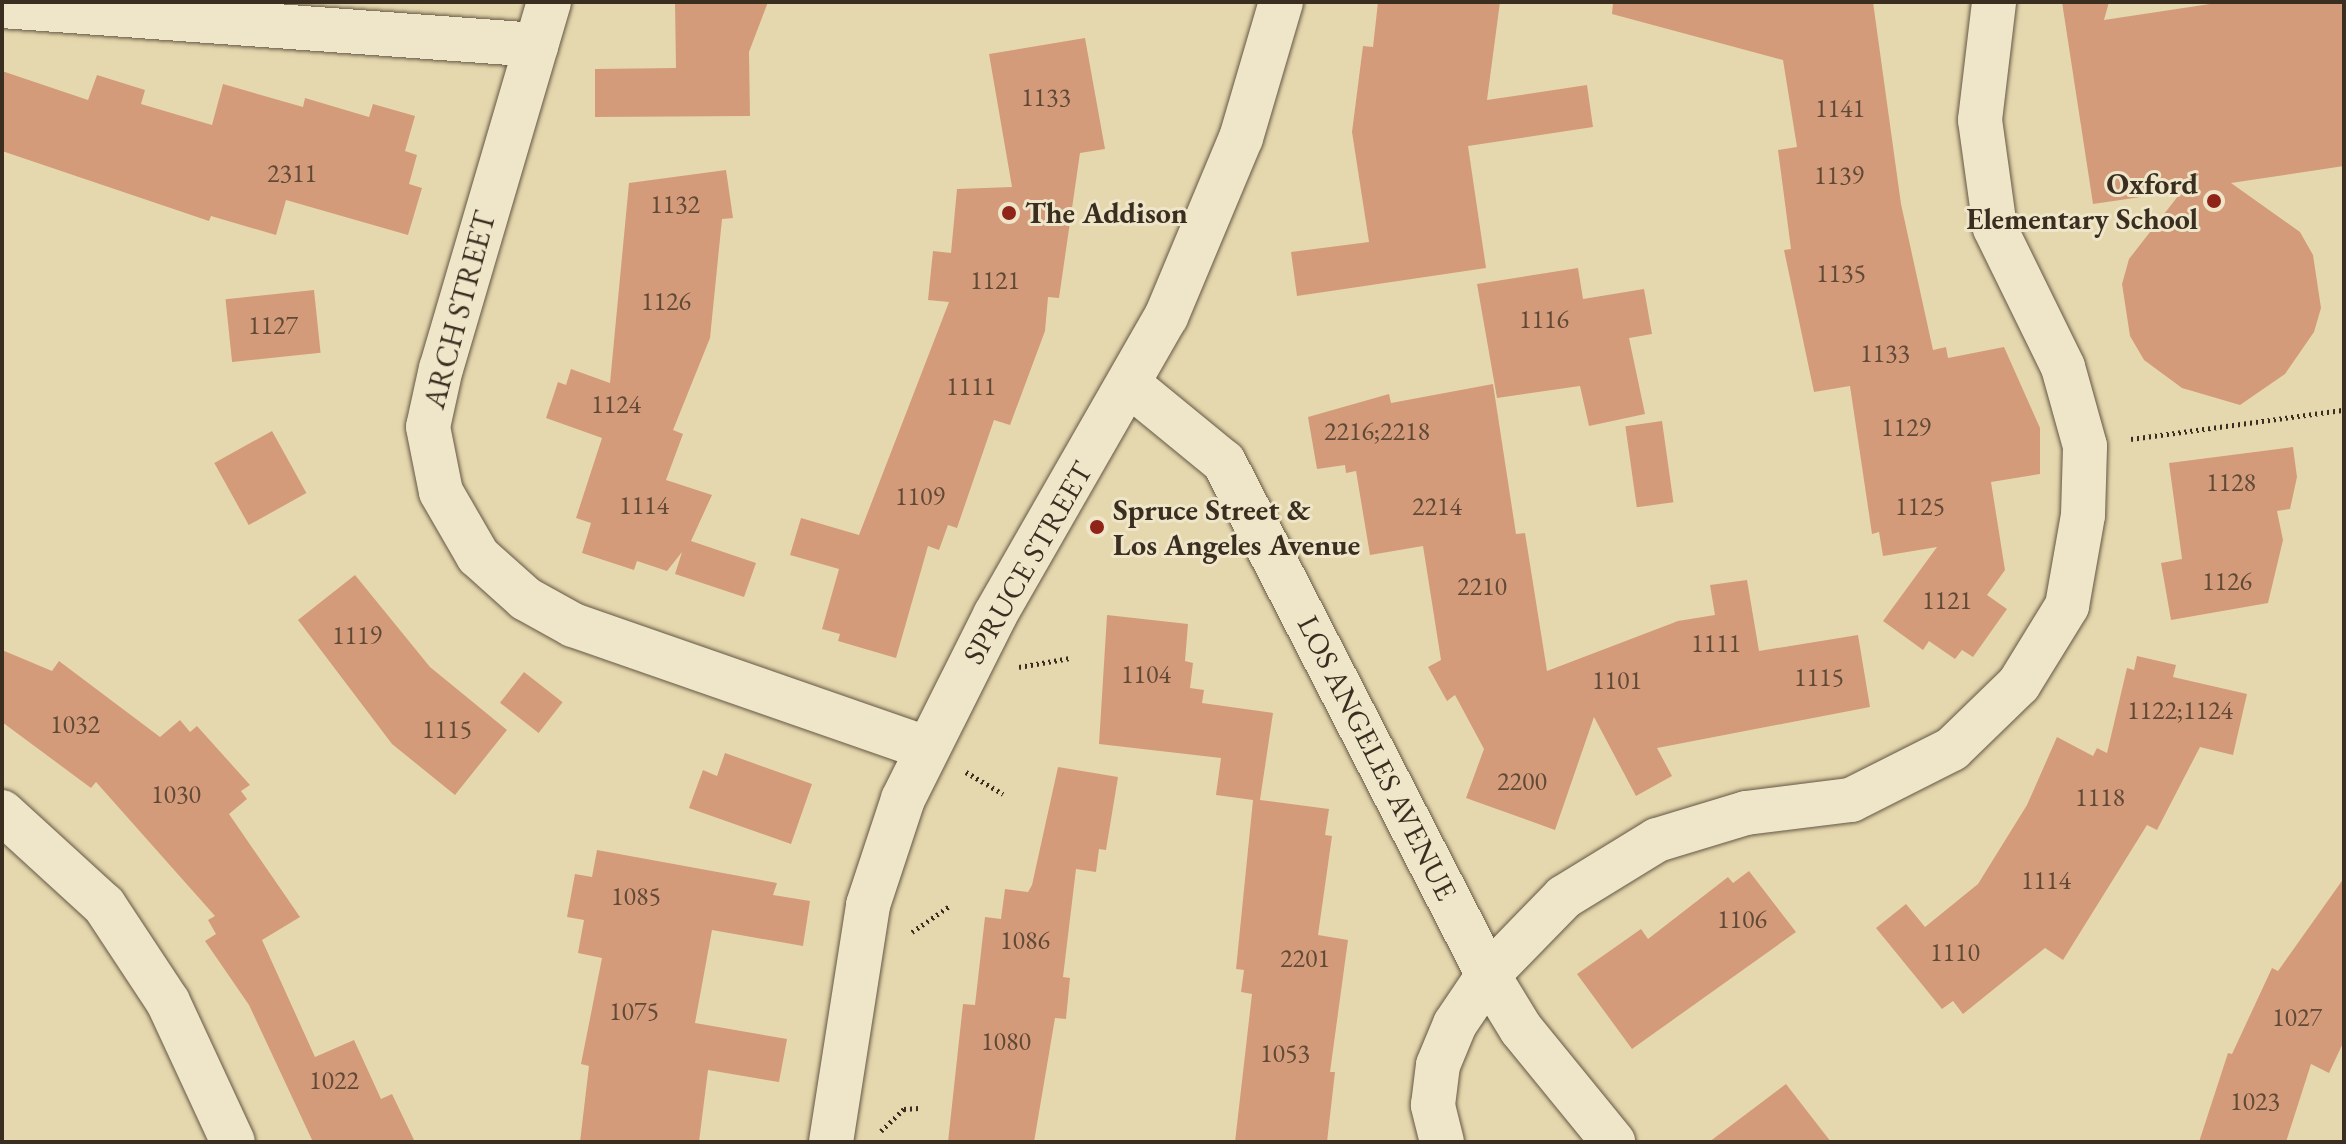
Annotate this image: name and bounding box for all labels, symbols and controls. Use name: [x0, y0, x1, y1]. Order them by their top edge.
house number: 1133: [1021, 82, 1071, 114]
house number: 1141: [1815, 93, 1865, 125]
house number: 2311: [267, 158, 317, 190]
house number: 1139: [1814, 160, 1864, 192]
place label: Oxford Elementary School: [1966, 166, 2198, 236]
house number: 1132: [650, 189, 700, 221]
marker: Oxford Elementary School: [2205, 192, 2223, 210]
place label: The Addison: [1025, 195, 1188, 231]
marker: The Addison: [1000, 204, 1018, 222]
street label: ARCH STREET: [416, 207, 504, 413]
house number: 1135: [1816, 258, 1866, 290]
house number: 1121: [970, 265, 1020, 297]
house number: 1126: [641, 286, 691, 318]
house number: 1116: [1519, 304, 1569, 336]
house number: 1127: [248, 310, 298, 342]
house number: 1133: [1860, 338, 1910, 370]
house number: 1111: [946, 371, 996, 403]
house number: 1124: [591, 389, 641, 421]
house number: 1129: [1881, 412, 1931, 444]
house number: 2216;2218: [1324, 416, 1430, 448]
street label: SPRUCE STREET: [956, 455, 1100, 671]
house number: 1128: [2206, 467, 2256, 499]
house number: 1109: [895, 481, 945, 513]
house number: 1114: [619, 490, 669, 522]
house number: 2214: [1412, 491, 1462, 523]
house number: 1125: [1895, 491, 1945, 523]
place label: Spruce Street & Los Angeles Avenue: [1113, 492, 1360, 562]
marker: Spruce Street & Los Angeles Avenue: [1088, 518, 1106, 536]
house number: 1126: [2202, 566, 2252, 598]
house number: 2210: [1457, 571, 1507, 603]
house number: 1121: [1922, 585, 1972, 617]
street label: LOS ANGELES AVENUE: [1290, 610, 1464, 906]
house number: 1119: [332, 620, 382, 652]
house number: 1111: [1691, 628, 1741, 660]
house number: 1104: [1121, 659, 1171, 691]
house number: 1115: [1794, 662, 1844, 694]
house number: 1101: [1592, 665, 1642, 697]
house number: 1122;1124: [2127, 695, 2233, 727]
house number: 1032: [50, 709, 100, 741]
house number: 1115: [422, 714, 472, 746]
house number: 2200: [1497, 766, 1547, 798]
house number: 1030: [151, 779, 201, 811]
house number: 1118: [2075, 782, 2125, 814]
house number: 1114: [2021, 865, 2071, 897]
house number: 1085: [611, 881, 661, 913]
house number: 1106: [1717, 904, 1767, 936]
house number: 1086: [1000, 925, 1050, 957]
house number: 1110: [1930, 937, 1980, 969]
house number: 2201: [1280, 943, 1330, 975]
house number: 1075: [609, 996, 659, 1028]
house number: 1027: [2272, 1002, 2322, 1034]
house number: 1080: [981, 1026, 1031, 1058]
house number: 1053: [1260, 1038, 1310, 1070]
house number: 1022: [309, 1065, 359, 1097]
house number: 1023: [2230, 1086, 2280, 1118]

